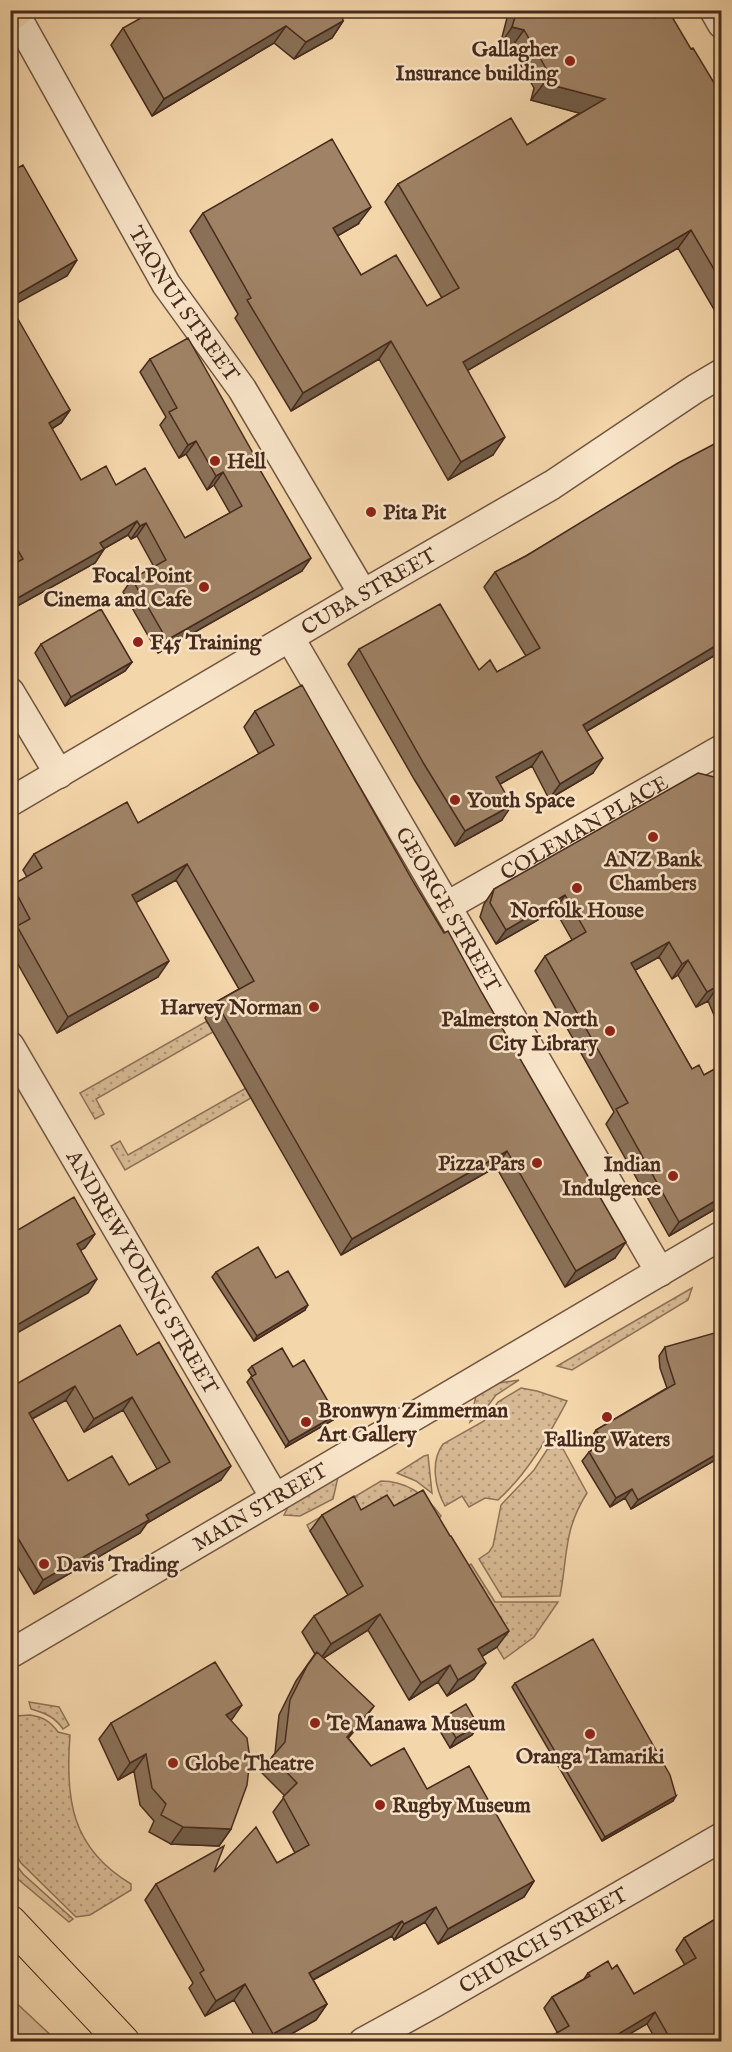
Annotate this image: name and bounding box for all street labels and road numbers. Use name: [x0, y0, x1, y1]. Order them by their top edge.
street label: TAONUI STREET: [121, 222, 245, 388]
street label: CUBA STREET: [297, 542, 442, 642]
street label: COLEMAN PLACE: [496, 770, 674, 888]
street label: GEORGE STREET: [388, 823, 506, 998]
street label: ANDREW YOUNG STREET: [59, 1145, 224, 1400]
street label: MAIN STREET: [188, 1458, 334, 1558]
street label: CHURCH STREET: [455, 1882, 634, 2001]

